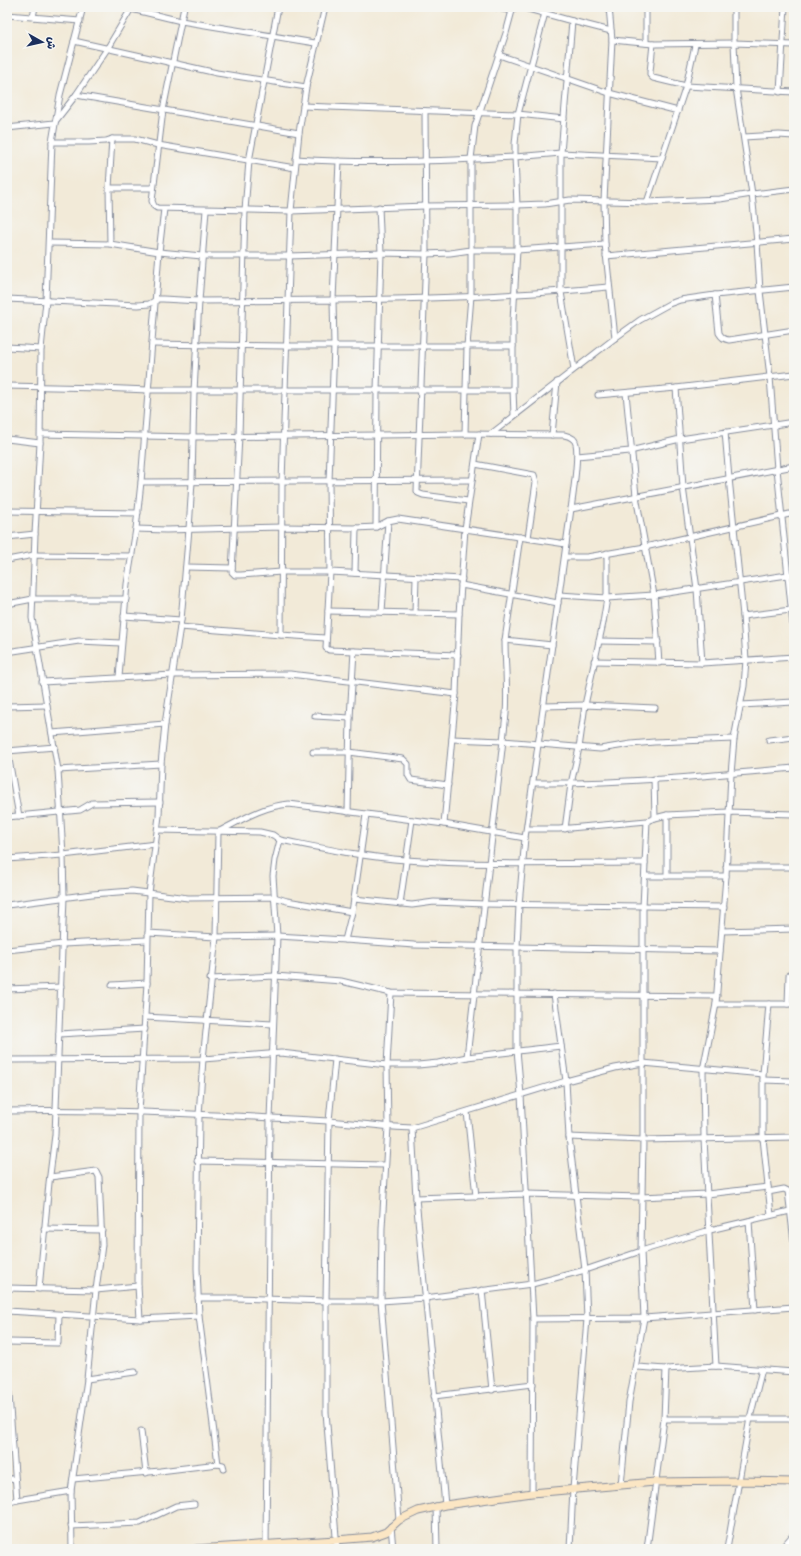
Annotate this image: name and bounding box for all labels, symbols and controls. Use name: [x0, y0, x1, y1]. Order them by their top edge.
north arrow: [22, 22, 62, 62]
text: ش: [43, 36, 62, 51]

